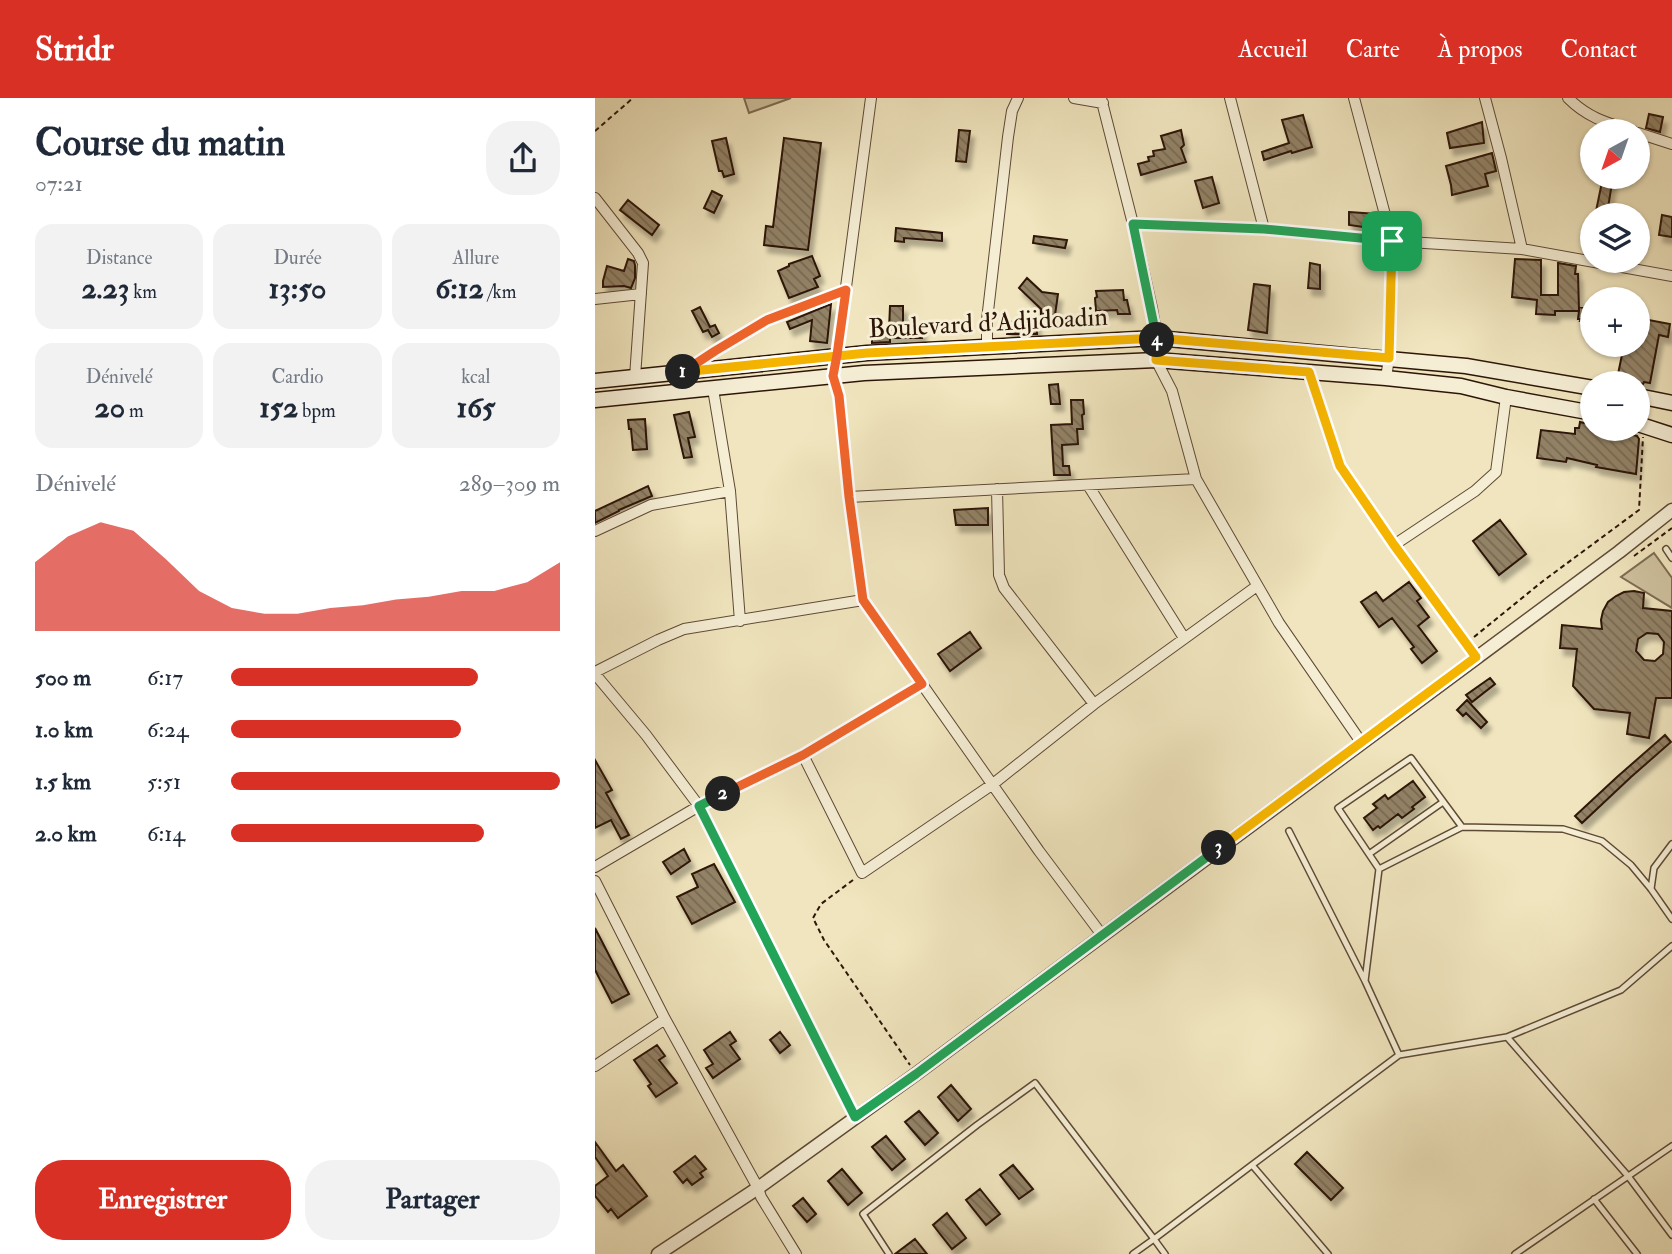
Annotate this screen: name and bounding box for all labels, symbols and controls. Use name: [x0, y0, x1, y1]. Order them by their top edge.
text: Stridr: [35, 29, 114, 70]
text: Accueil: [1238, 34, 1308, 65]
text: Carte: [1346, 34, 1400, 65]
text: À propos: [1438, 34, 1523, 65]
text: Contact: [1561, 34, 1637, 65]
text: Course du matin: [35, 119, 285, 167]
north arrow: [1580, 119, 1650, 189]
map controls: [1580, 119, 1650, 441]
button: share: [486, 121, 560, 195]
text: 07:21: [35, 169, 83, 198]
button: layers: [1580, 203, 1650, 273]
pin: [1362, 211, 1422, 271]
icon: arrive: [1373, 222, 1411, 260]
text: Distance: [86, 246, 152, 270]
text: Durée: [273, 246, 322, 270]
text: Allure: [453, 246, 499, 270]
text: 2.23: [81, 270, 129, 307]
text: 13:50: [269, 270, 326, 307]
text: 6:12: [435, 270, 484, 307]
text: km: [129, 280, 157, 304]
text: /km: [484, 280, 516, 304]
button: +: [1580, 287, 1650, 357]
street label: Boulevard d'Adjidoadin: [868, 301, 1109, 345]
pin: 4: [1139, 322, 1175, 358]
text: 4: [1151, 327, 1162, 351]
pin: 1: [665, 354, 701, 390]
text: 1: [679, 359, 686, 383]
text: Dénivelé: [86, 365, 153, 389]
text: Cardio: [271, 365, 324, 389]
text: kcal: [461, 365, 490, 389]
button: −: [1580, 371, 1650, 441]
text: 20: [94, 389, 125, 426]
text: 152: [259, 389, 298, 426]
text: 165: [456, 389, 495, 426]
text: m: [125, 399, 144, 423]
text: bpm: [298, 399, 336, 423]
text: Dénivelé: [35, 469, 116, 498]
text: 289–309 m: [459, 469, 560, 498]
text: 500 m: [35, 663, 91, 692]
text: 6:17: [147, 663, 183, 692]
text: 1.0 km: [35, 715, 93, 744]
text: 6:24: [147, 715, 188, 744]
text: 1.5 km: [35, 767, 91, 796]
text: 5:51: [147, 767, 181, 796]
pin: 2: [705, 776, 741, 812]
text: 2: [718, 781, 727, 805]
text: 2.0 km: [35, 819, 97, 848]
text: 6:14: [147, 819, 185, 848]
pin: 3: [1201, 830, 1237, 866]
text: 3: [1215, 835, 1222, 859]
button: Enregistrer: [35, 1160, 291, 1240]
button: Partager: [305, 1160, 560, 1240]

